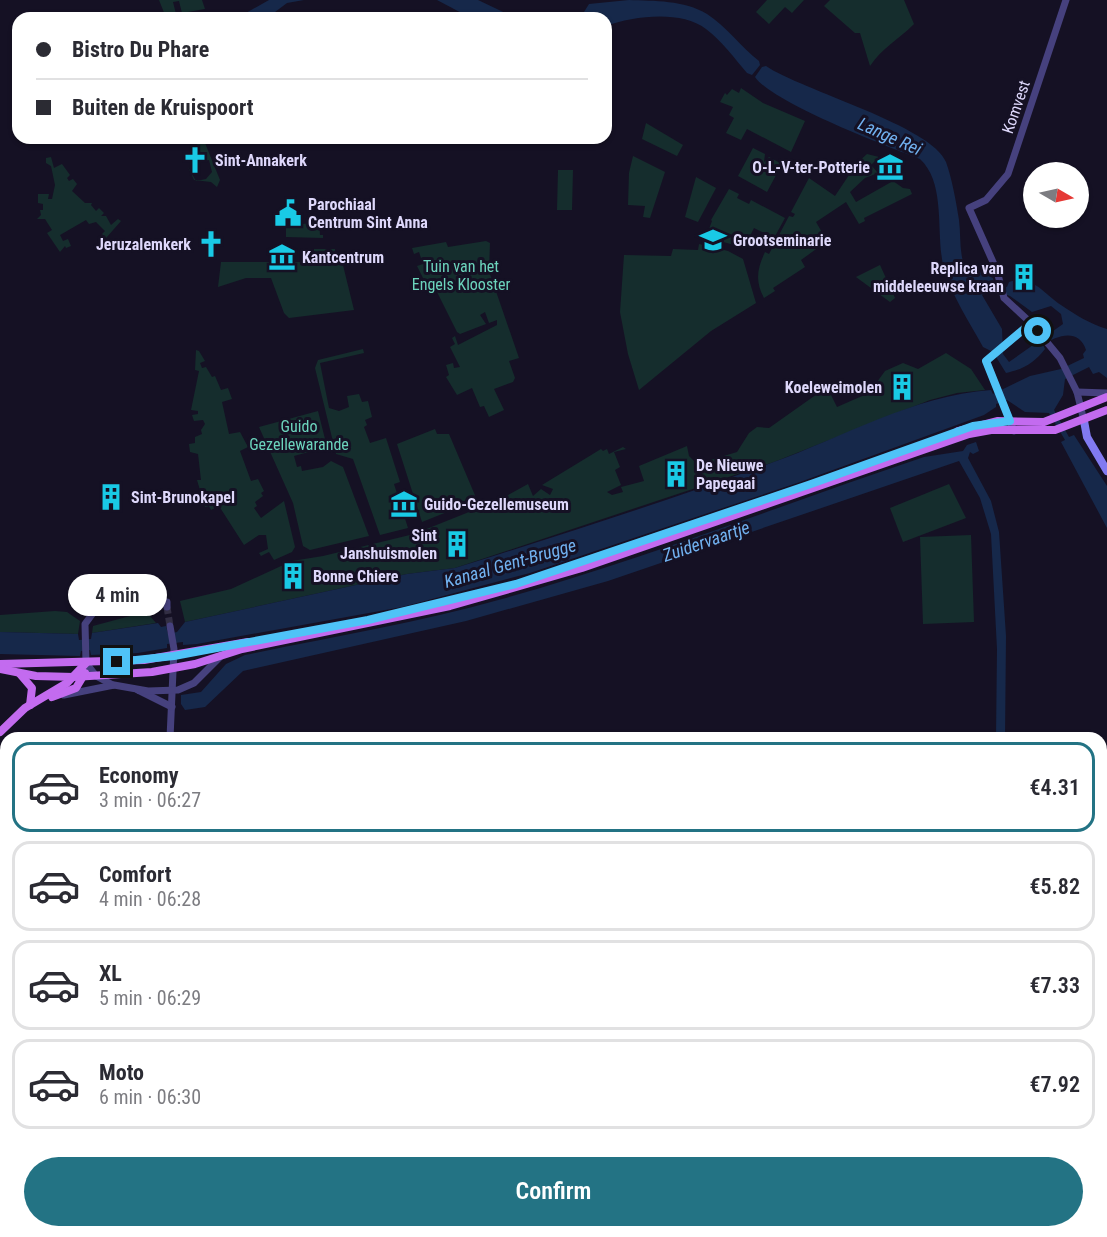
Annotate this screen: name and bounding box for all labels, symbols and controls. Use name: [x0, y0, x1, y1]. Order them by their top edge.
text: Bistro Du Phare: [72, 37, 209, 62]
street label: Komvest: [998, 78, 1034, 136]
text: Buiten de Kruispoort: [72, 95, 254, 120]
water label: Lange Rei: [855, 113, 926, 160]
church icon: Sint-Annakerk: [180, 145, 210, 175]
place label: Sint-Annakerk: [215, 151, 307, 170]
museum icon: O-L-V-ter-Potterie: [875, 152, 905, 182]
place label: O-L-V-ter-Potterie: [752, 158, 870, 177]
north arrow: [1023, 162, 1089, 228]
map controls: [1023, 162, 1089, 228]
place label: Parochiaal Centrum Sint Anna: [308, 195, 428, 232]
public building icon: Parochiaal Centrum Sint Anna: [273, 198, 303, 228]
school or university icon: Grootseminarie: [698, 225, 728, 255]
church icon: Jeruzalemkerk: [196, 229, 226, 259]
place label: Grootseminarie: [733, 231, 832, 250]
place label: Jeruzalemkerk: [96, 235, 191, 254]
museum icon: Kantcentrum: [267, 242, 297, 272]
place label: Kantcentrum: [302, 248, 384, 267]
park label: Tuin van het Engels Klooster: [412, 257, 510, 294]
place label: Replica van middeleeuwse kraan: [873, 259, 1004, 296]
building icon: Replica van middeleeuwse kraan: [1009, 262, 1039, 292]
route start: [1024, 317, 1051, 344]
building icon: Koeleweimolen: [887, 372, 917, 402]
place label: Koeleweimolen: [785, 378, 882, 397]
park label: Guido Gezellewarande: [249, 417, 349, 454]
place label: De Nieuwe Papegaai: [696, 456, 764, 493]
building icon: De Nieuwe Papegaai: [661, 459, 691, 489]
building icon: Sint-Brunokapel: [96, 482, 126, 512]
place label: Sint-Brunokapel: [131, 488, 235, 507]
museum icon: Guido-Gezellemuseum: [389, 489, 419, 519]
place label: Guido-Gezellemuseum: [424, 495, 569, 514]
water label: Zuidervaartje: [659, 516, 752, 566]
place label: Sint Janshuismolen: [340, 526, 437, 563]
building icon: Sint Janshuismolen: [442, 529, 472, 559]
water label: Kanaal Gent-Brugge: [442, 534, 578, 592]
building icon: Bonne Chiere: [278, 561, 308, 591]
place label: Bonne Chiere: [313, 567, 399, 586]
callout: 4 min: [68, 575, 166, 617]
text: 4 min: [95, 583, 140, 607]
route end: [103, 648, 130, 675]
icon: car: [27, 760, 81, 814]
text: Economy: [99, 763, 179, 788]
text: €4.31: [1029, 775, 1080, 800]
text: 3 min · 06:27: [99, 788, 201, 812]
icon: car: [27, 859, 81, 913]
text: Comfort: [99, 862, 172, 887]
text: €5.82: [1029, 874, 1080, 899]
text: 4 min · 06:28: [99, 887, 201, 911]
icon: car: [27, 958, 81, 1012]
text: XL: [99, 961, 122, 986]
text: €7.33: [1029, 973, 1080, 998]
text: 5 min · 06:29: [99, 986, 201, 1010]
icon: car: [27, 1057, 81, 1111]
text: Moto: [99, 1060, 144, 1085]
text: €7.92: [1029, 1072, 1080, 1097]
text: 6 min · 06:30: [99, 1085, 201, 1109]
button: Confirm: [24, 1157, 1083, 1226]

